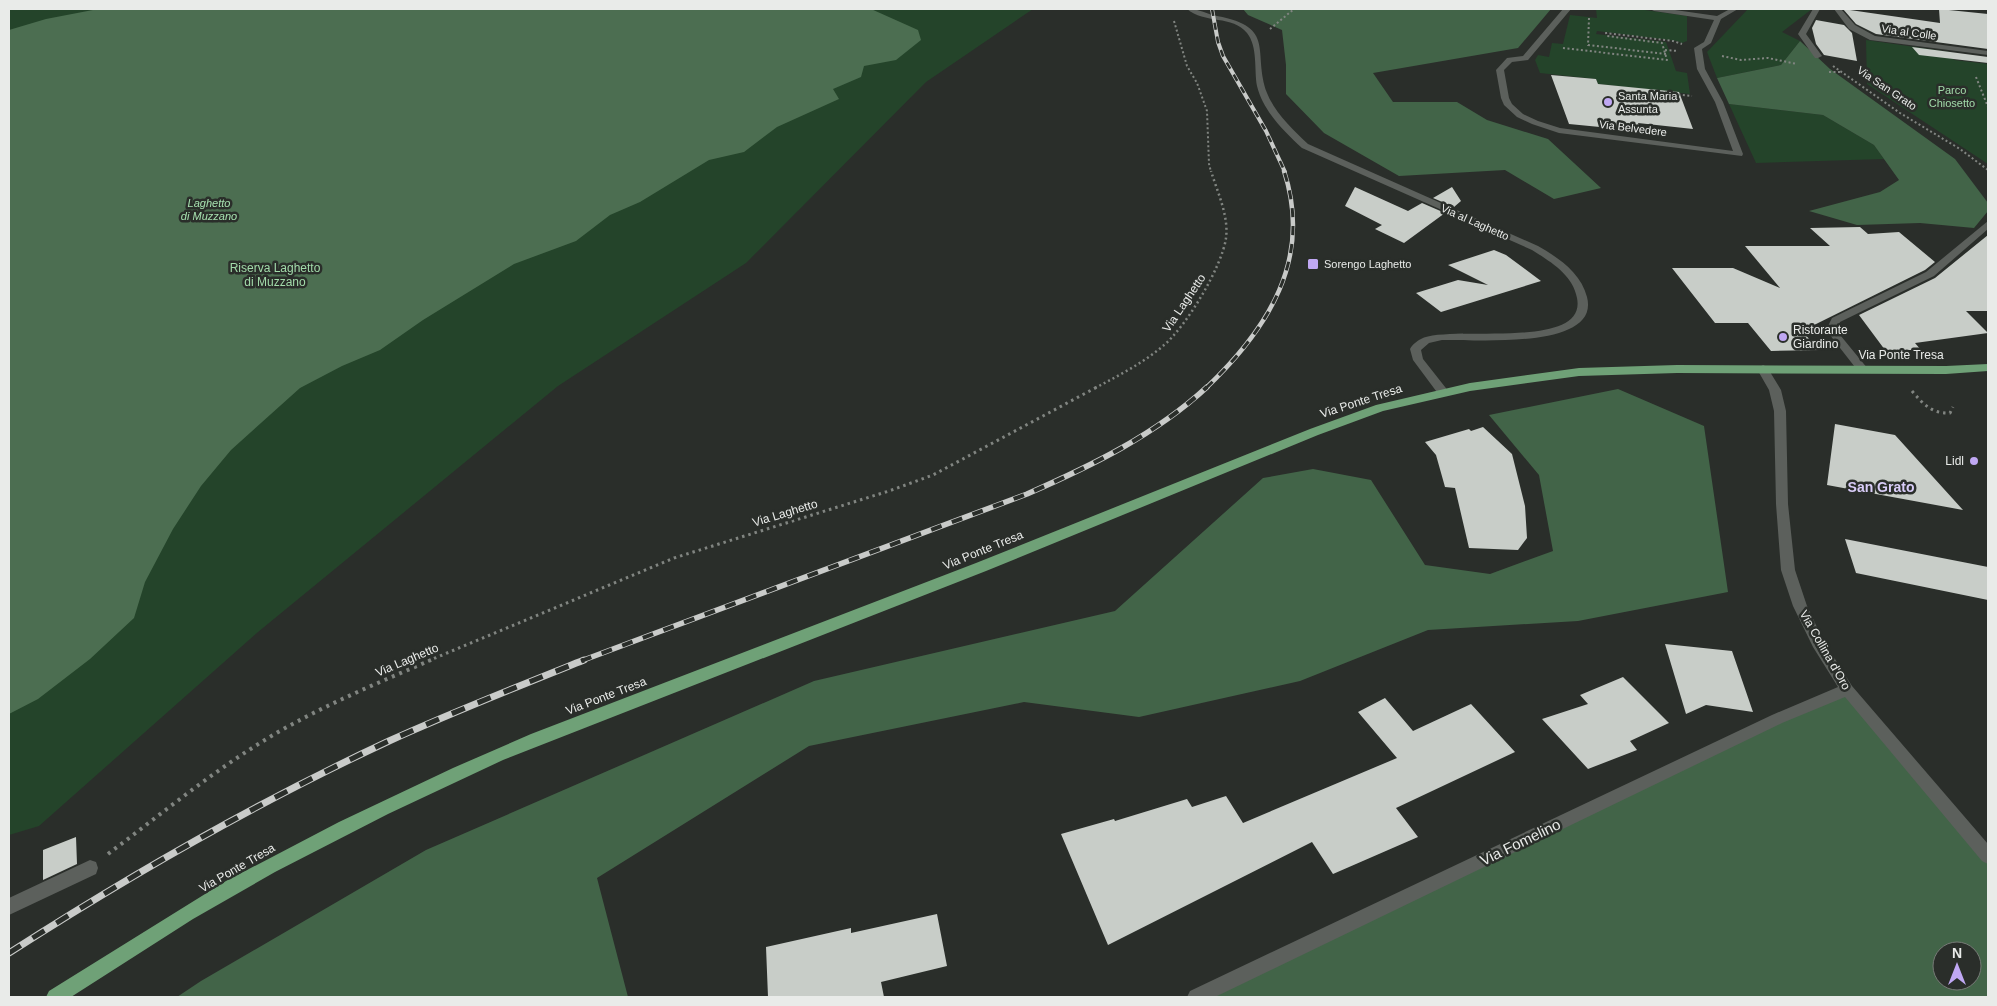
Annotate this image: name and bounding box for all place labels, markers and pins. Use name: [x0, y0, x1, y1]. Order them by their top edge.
place label: Santa Maria Assunta: [1618, 90, 1678, 115]
marker: Santa Maria Assunta: [1602, 96, 1614, 108]
marker: Sorengo Laghetto: [1306, 257, 1320, 271]
place label: Sorengo Laghetto: [1324, 258, 1411, 270]
place label: Ristorante Giardino: [1793, 323, 1848, 351]
marker: Ristorante Giardino: [1777, 331, 1789, 343]
place label: Lidl: [1945, 454, 1964, 468]
marker: Lidl: [1968, 455, 1980, 467]

